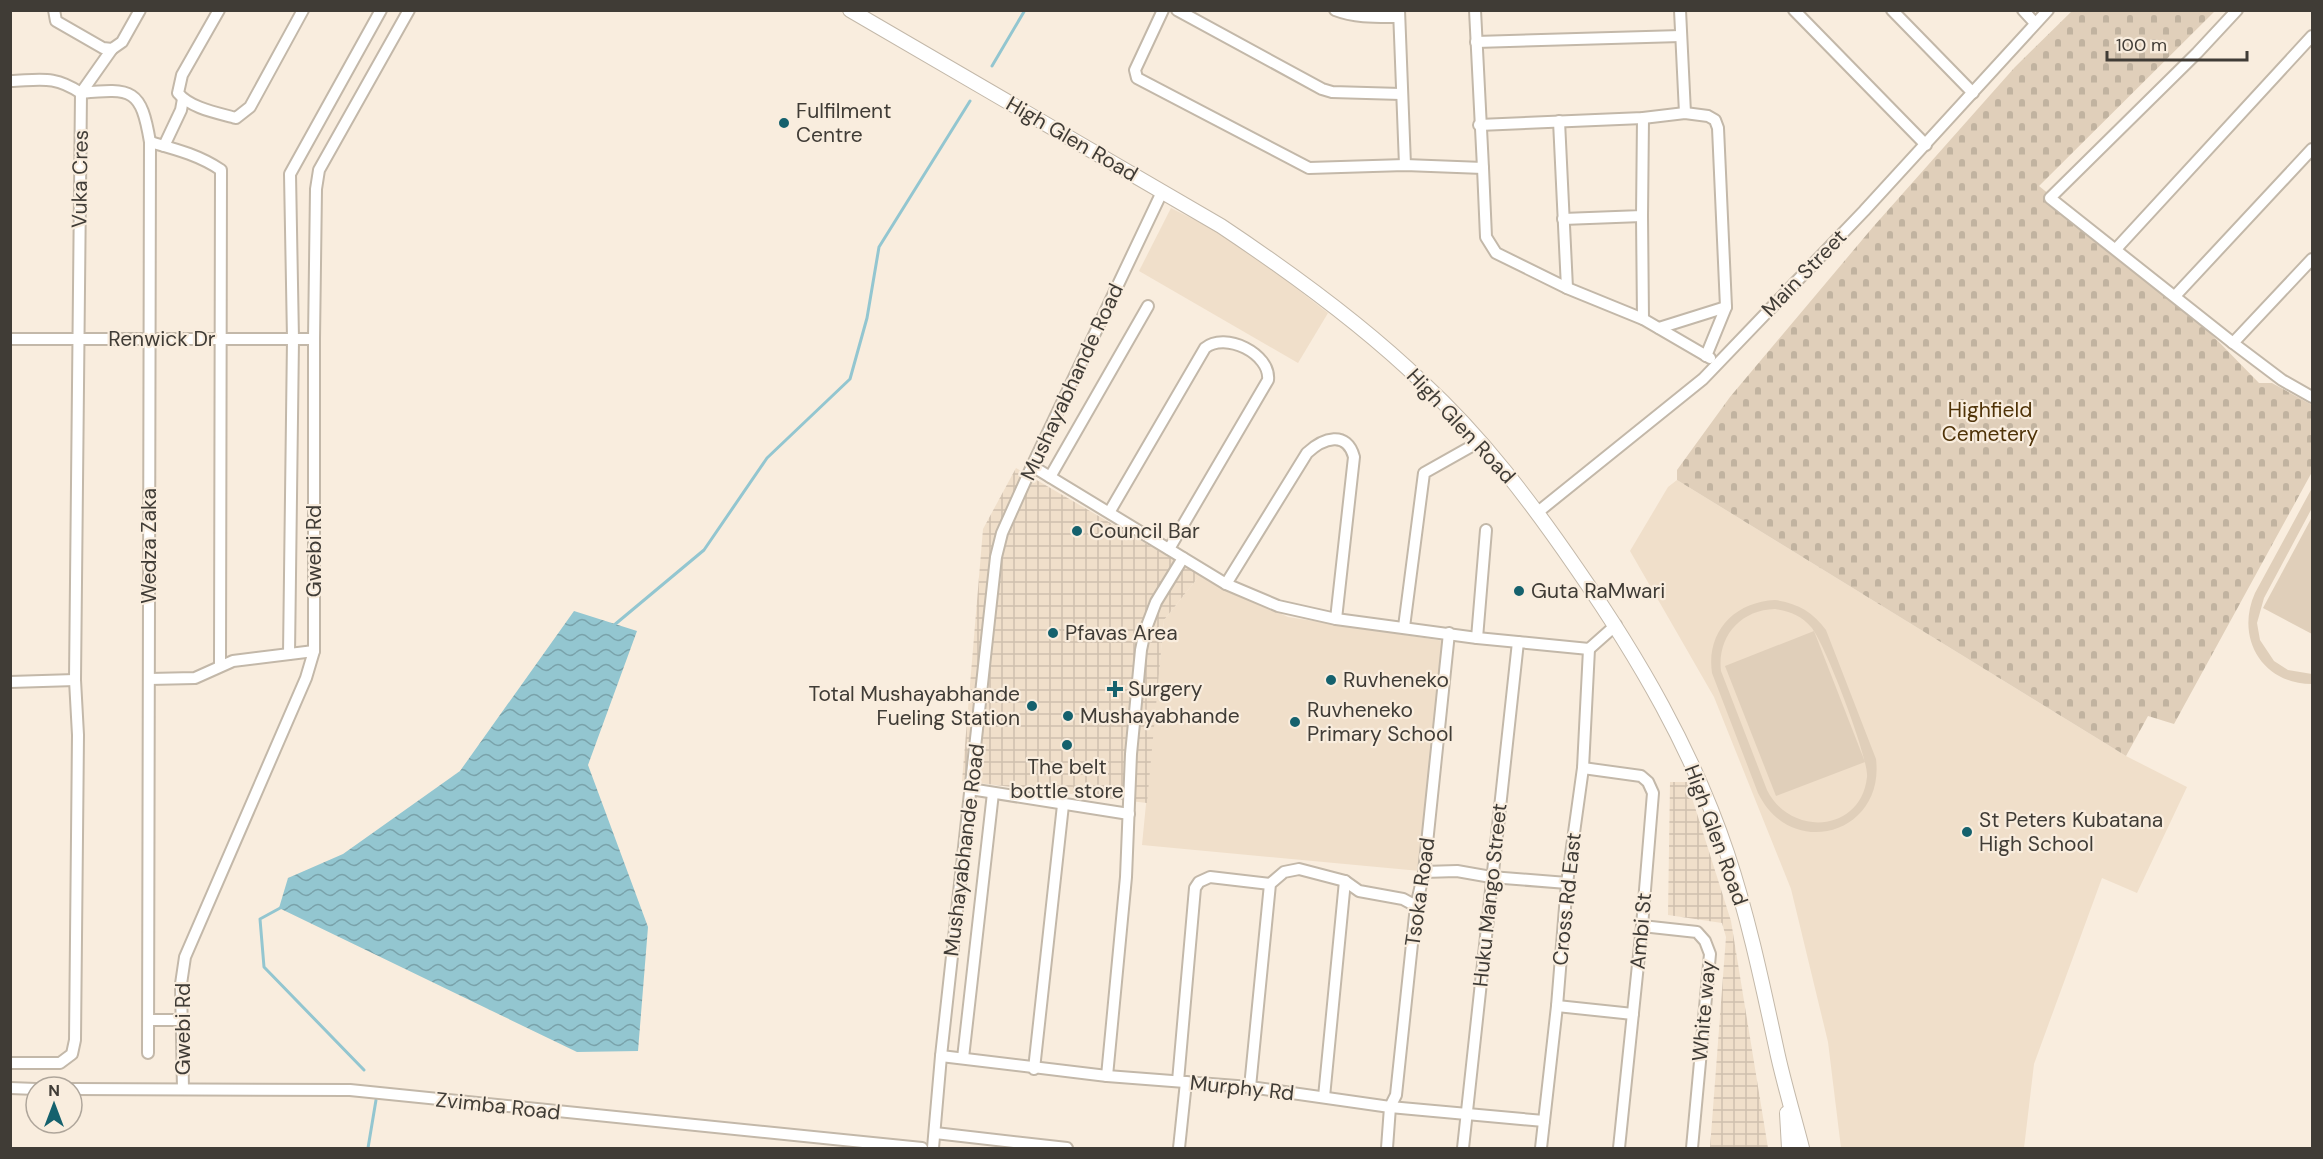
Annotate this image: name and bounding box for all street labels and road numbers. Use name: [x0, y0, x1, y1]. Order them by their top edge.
street label: High Glen Road: [1001, 90, 1143, 188]
street label: Vuka Cres: [65, 130, 95, 228]
street label: Main Street: [1755, 223, 1853, 323]
street label: Mushayabhande Road: [1014, 279, 1130, 485]
street label: Renwick Dr: [108, 325, 216, 353]
street label: High Glen Road: [1400, 362, 1522, 490]
street label: Wedza Zaka: [135, 488, 163, 604]
street label: Gwebi Rd: [300, 505, 328, 597]
street label: Mushayabhande Road: [937, 742, 991, 958]
street label: High Glen Road: [1678, 761, 1754, 909]
street label: Huku Mango Street: [1466, 802, 1514, 988]
street label: Cross Rd East: [1546, 831, 1588, 967]
street label: Tsoka Road: [1399, 836, 1441, 948]
street label: Ambi St: [1624, 892, 1658, 970]
street label: White way: [1686, 959, 1722, 1063]
street label: Gwebi Rd: [169, 983, 197, 1075]
street label: Murphy Rd: [1188, 1069, 1296, 1107]
street label: Zvimba Road: [434, 1086, 562, 1126]

